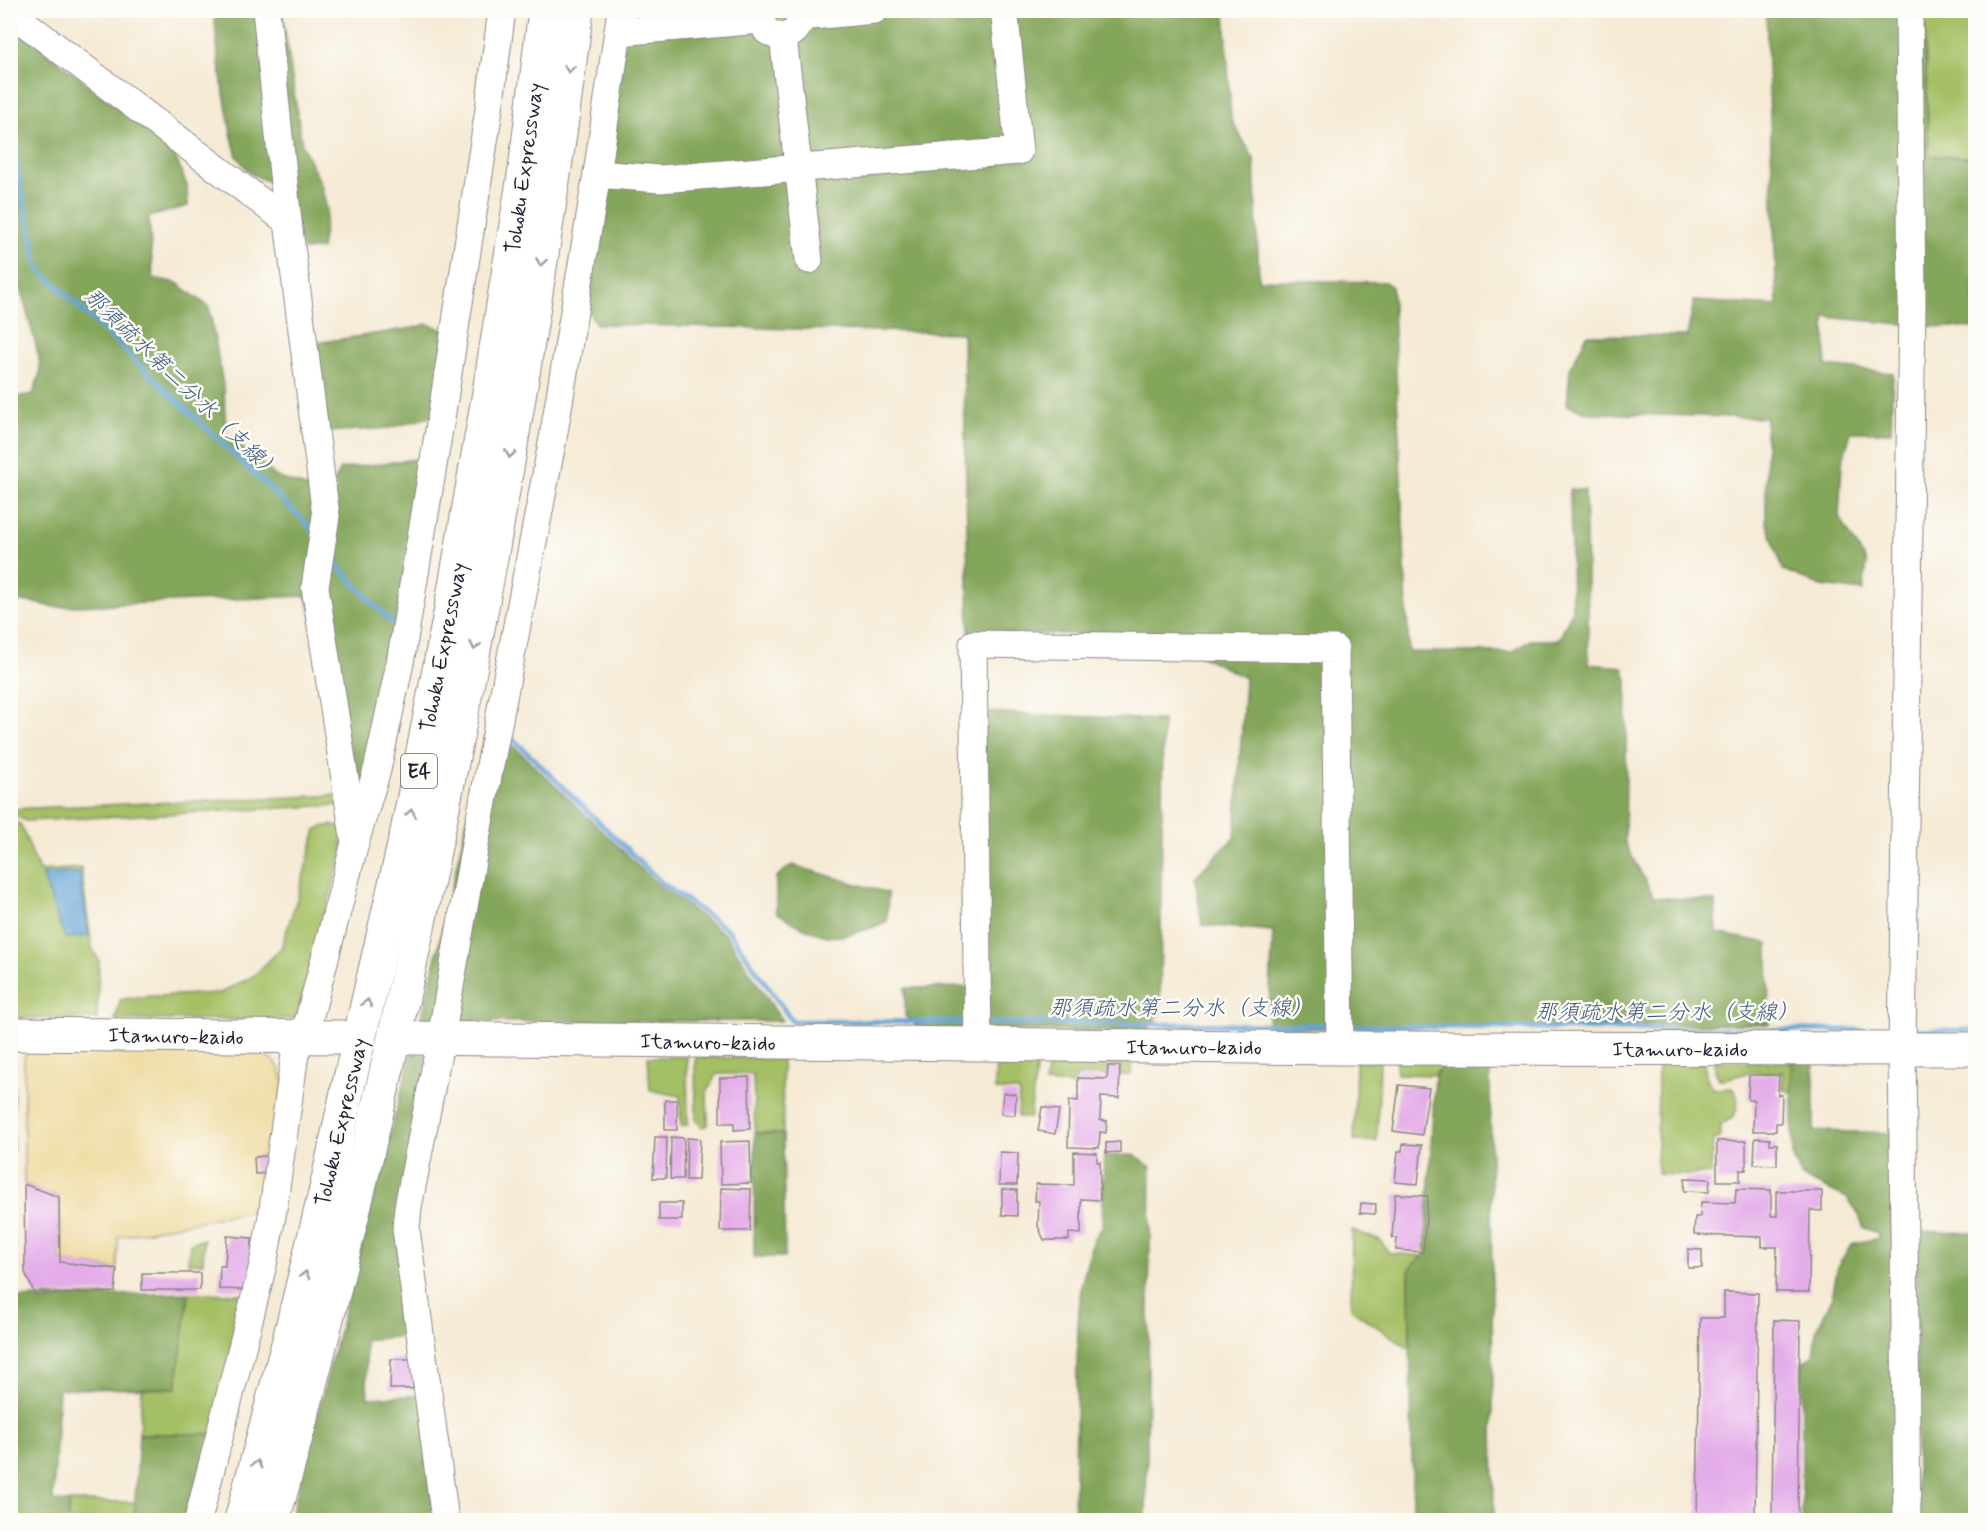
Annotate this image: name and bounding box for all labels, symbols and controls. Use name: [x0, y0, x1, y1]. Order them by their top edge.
one-way arrow: [563, 64, 576, 73]
street label: Tohoku Expressway: [499, 81, 551, 255]
one-way arrow: [536, 257, 548, 266]
water label: 那須疏水第二分水（支線）: [77, 283, 286, 486]
one-way arrow: [504, 449, 517, 459]
street label: Tohoku Expressway: [414, 560, 474, 734]
one-way arrow: [469, 640, 482, 650]
road number: E4: [401, 754, 437, 788]
one-way arrow: [404, 809, 417, 819]
water label: 那須疏水第二分水（支線）: [1049, 995, 1313, 1023]
one-way arrow: [360, 999, 373, 1009]
water label: 那須疏水第二分水（支線）: [1535, 999, 1799, 1027]
street label: Itamuro-kaido: [108, 1022, 244, 1052]
street label: Itamuro-kaido: [640, 1028, 776, 1058]
street label: Itamuro-kaido: [1126, 1034, 1262, 1062]
street label: Tohoku Expressway: [309, 1035, 375, 1209]
street label: Itamuro-kaido: [1612, 1036, 1748, 1064]
one-way arrow: [297, 1270, 310, 1280]
one-way arrow: [249, 1459, 262, 1469]

